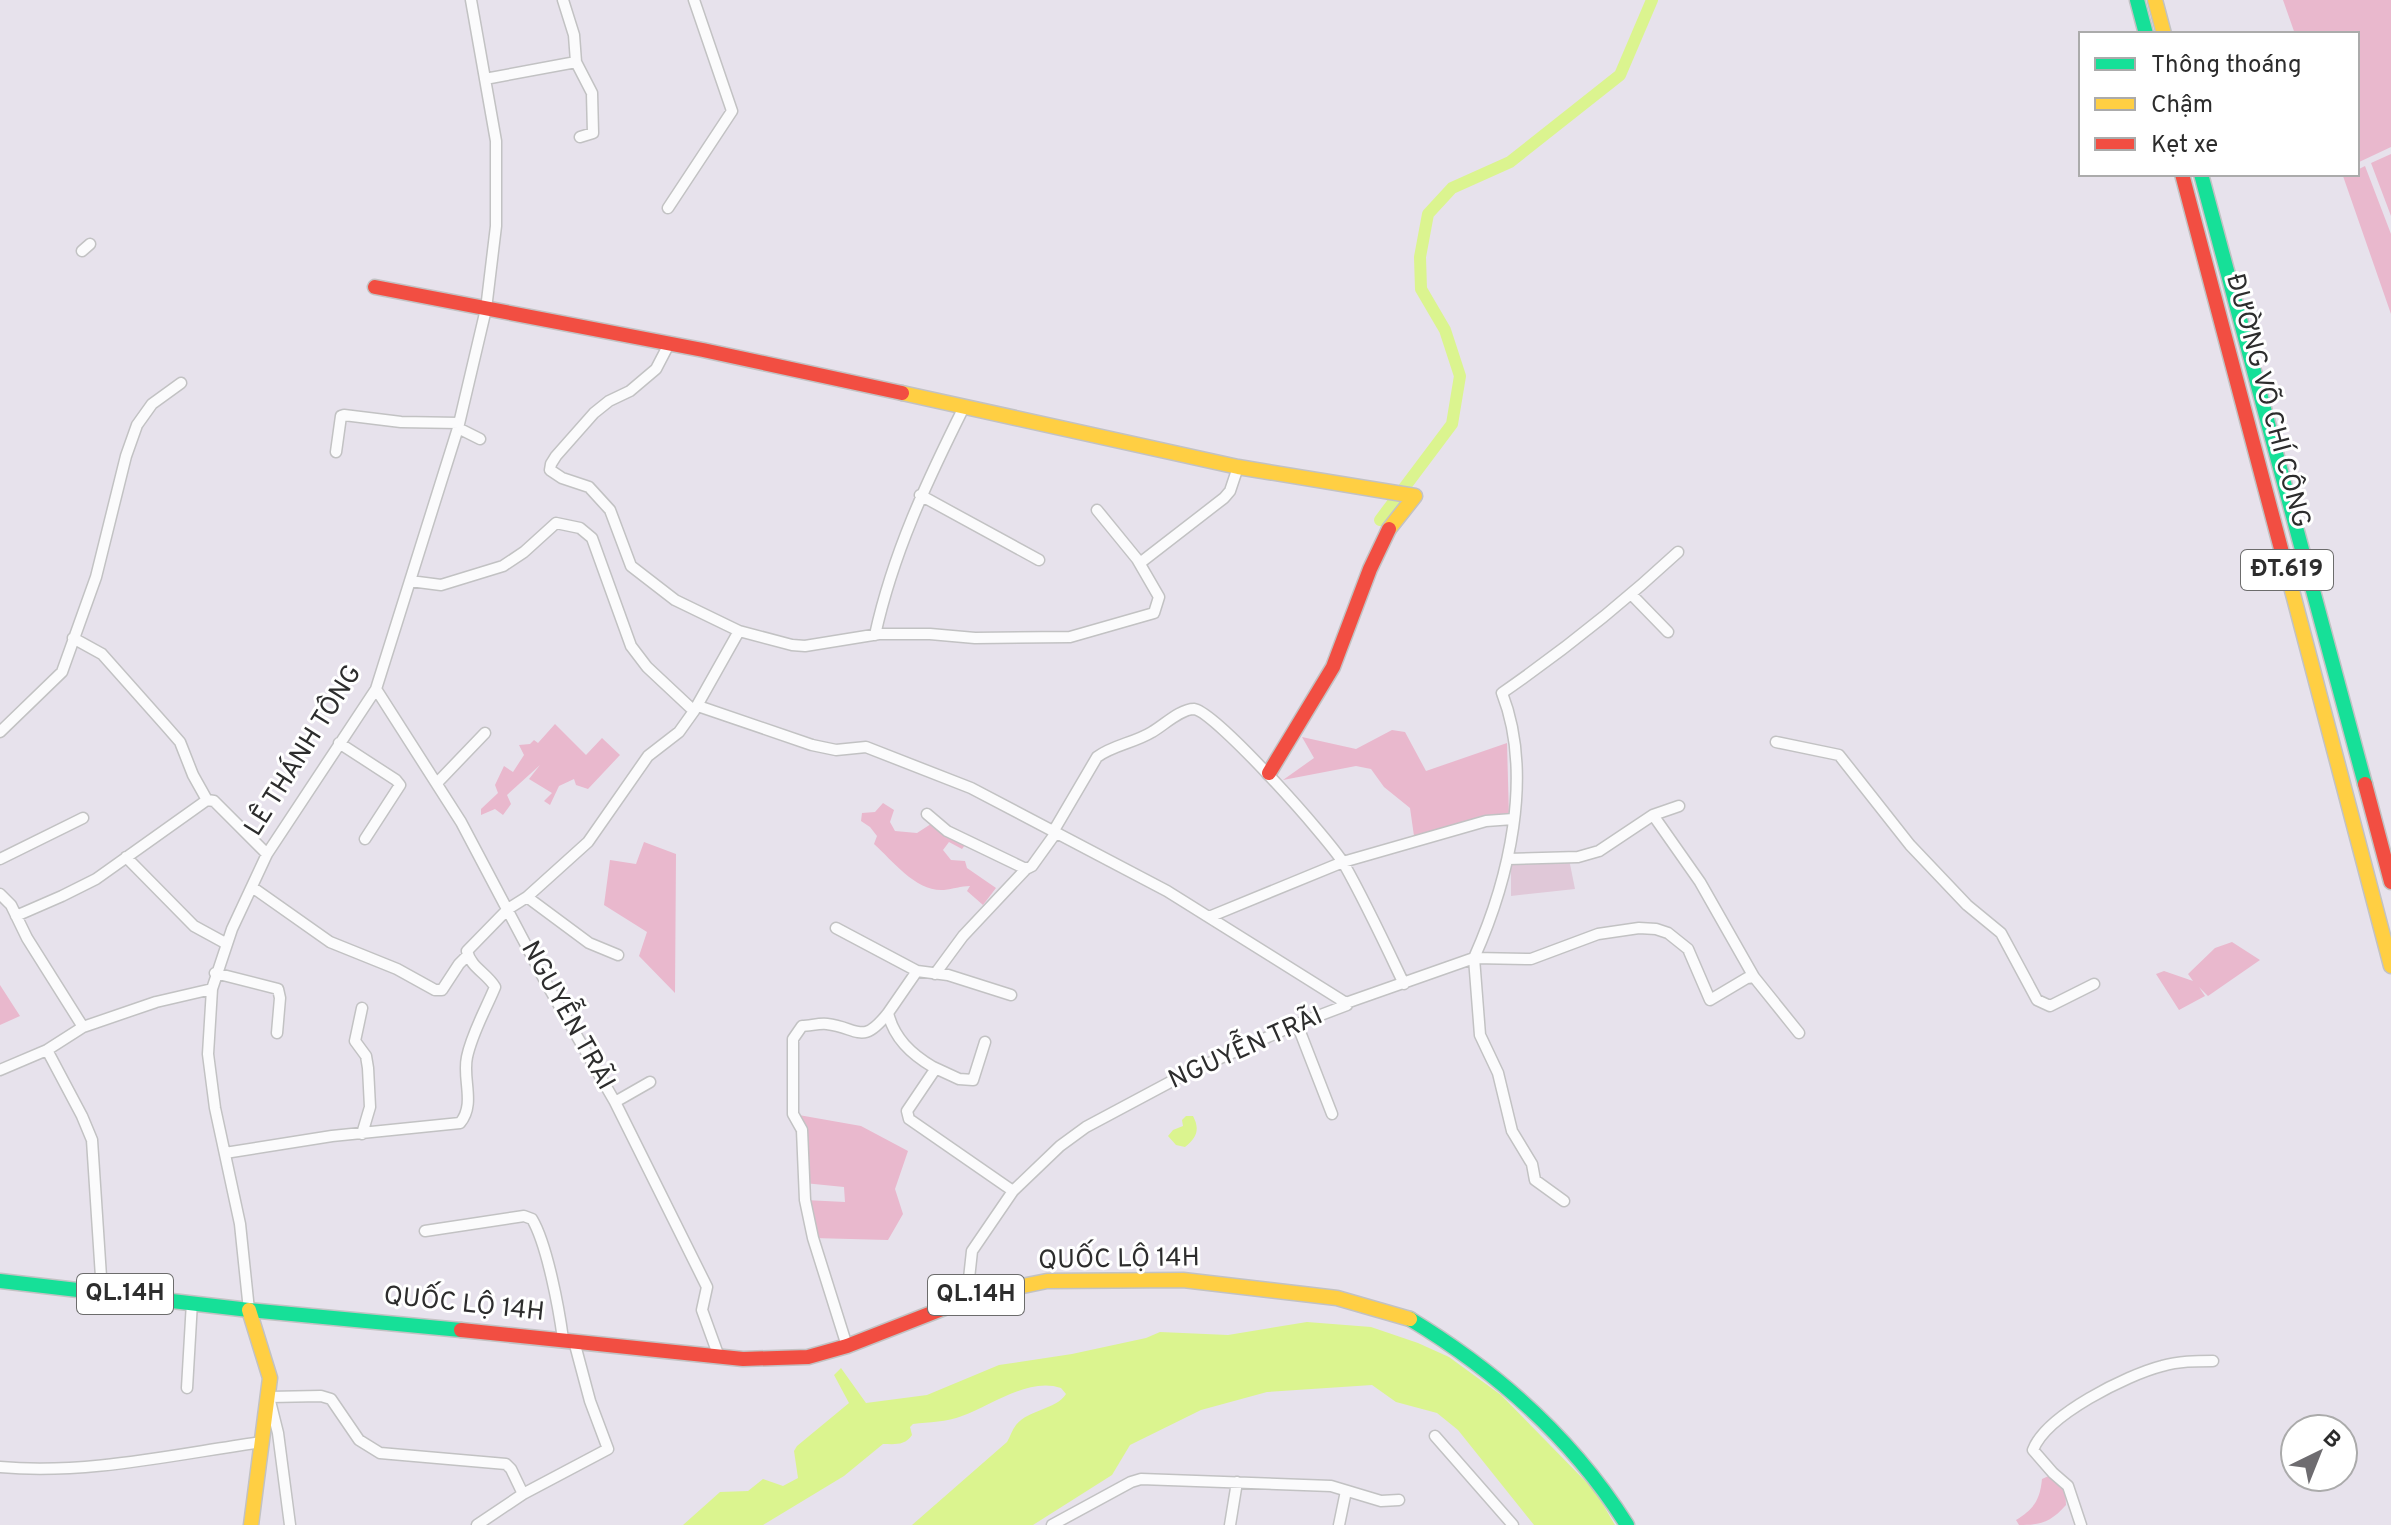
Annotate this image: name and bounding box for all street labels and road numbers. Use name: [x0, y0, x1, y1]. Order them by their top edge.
street label: ĐƯỜNG VÕ CHÍ CÔNG: [2217, 270, 2319, 532]
road number: ĐT.619: [2241, 550, 2333, 590]
street label: LÊ THÁNH TÔNG: [236, 658, 370, 843]
street label: NGUYỄN TRÃI: [512, 932, 628, 1096]
street label: NGUYỄN TRÃI: [1161, 994, 1328, 1098]
street label: QUỐC LỘ 14H: [1038, 1236, 1200, 1278]
road number: QL.14H: [77, 1274, 173, 1314]
street label: QUỐC LỘ 14H: [382, 1274, 547, 1330]
road number: QL.14H: [928, 1275, 1024, 1315]

